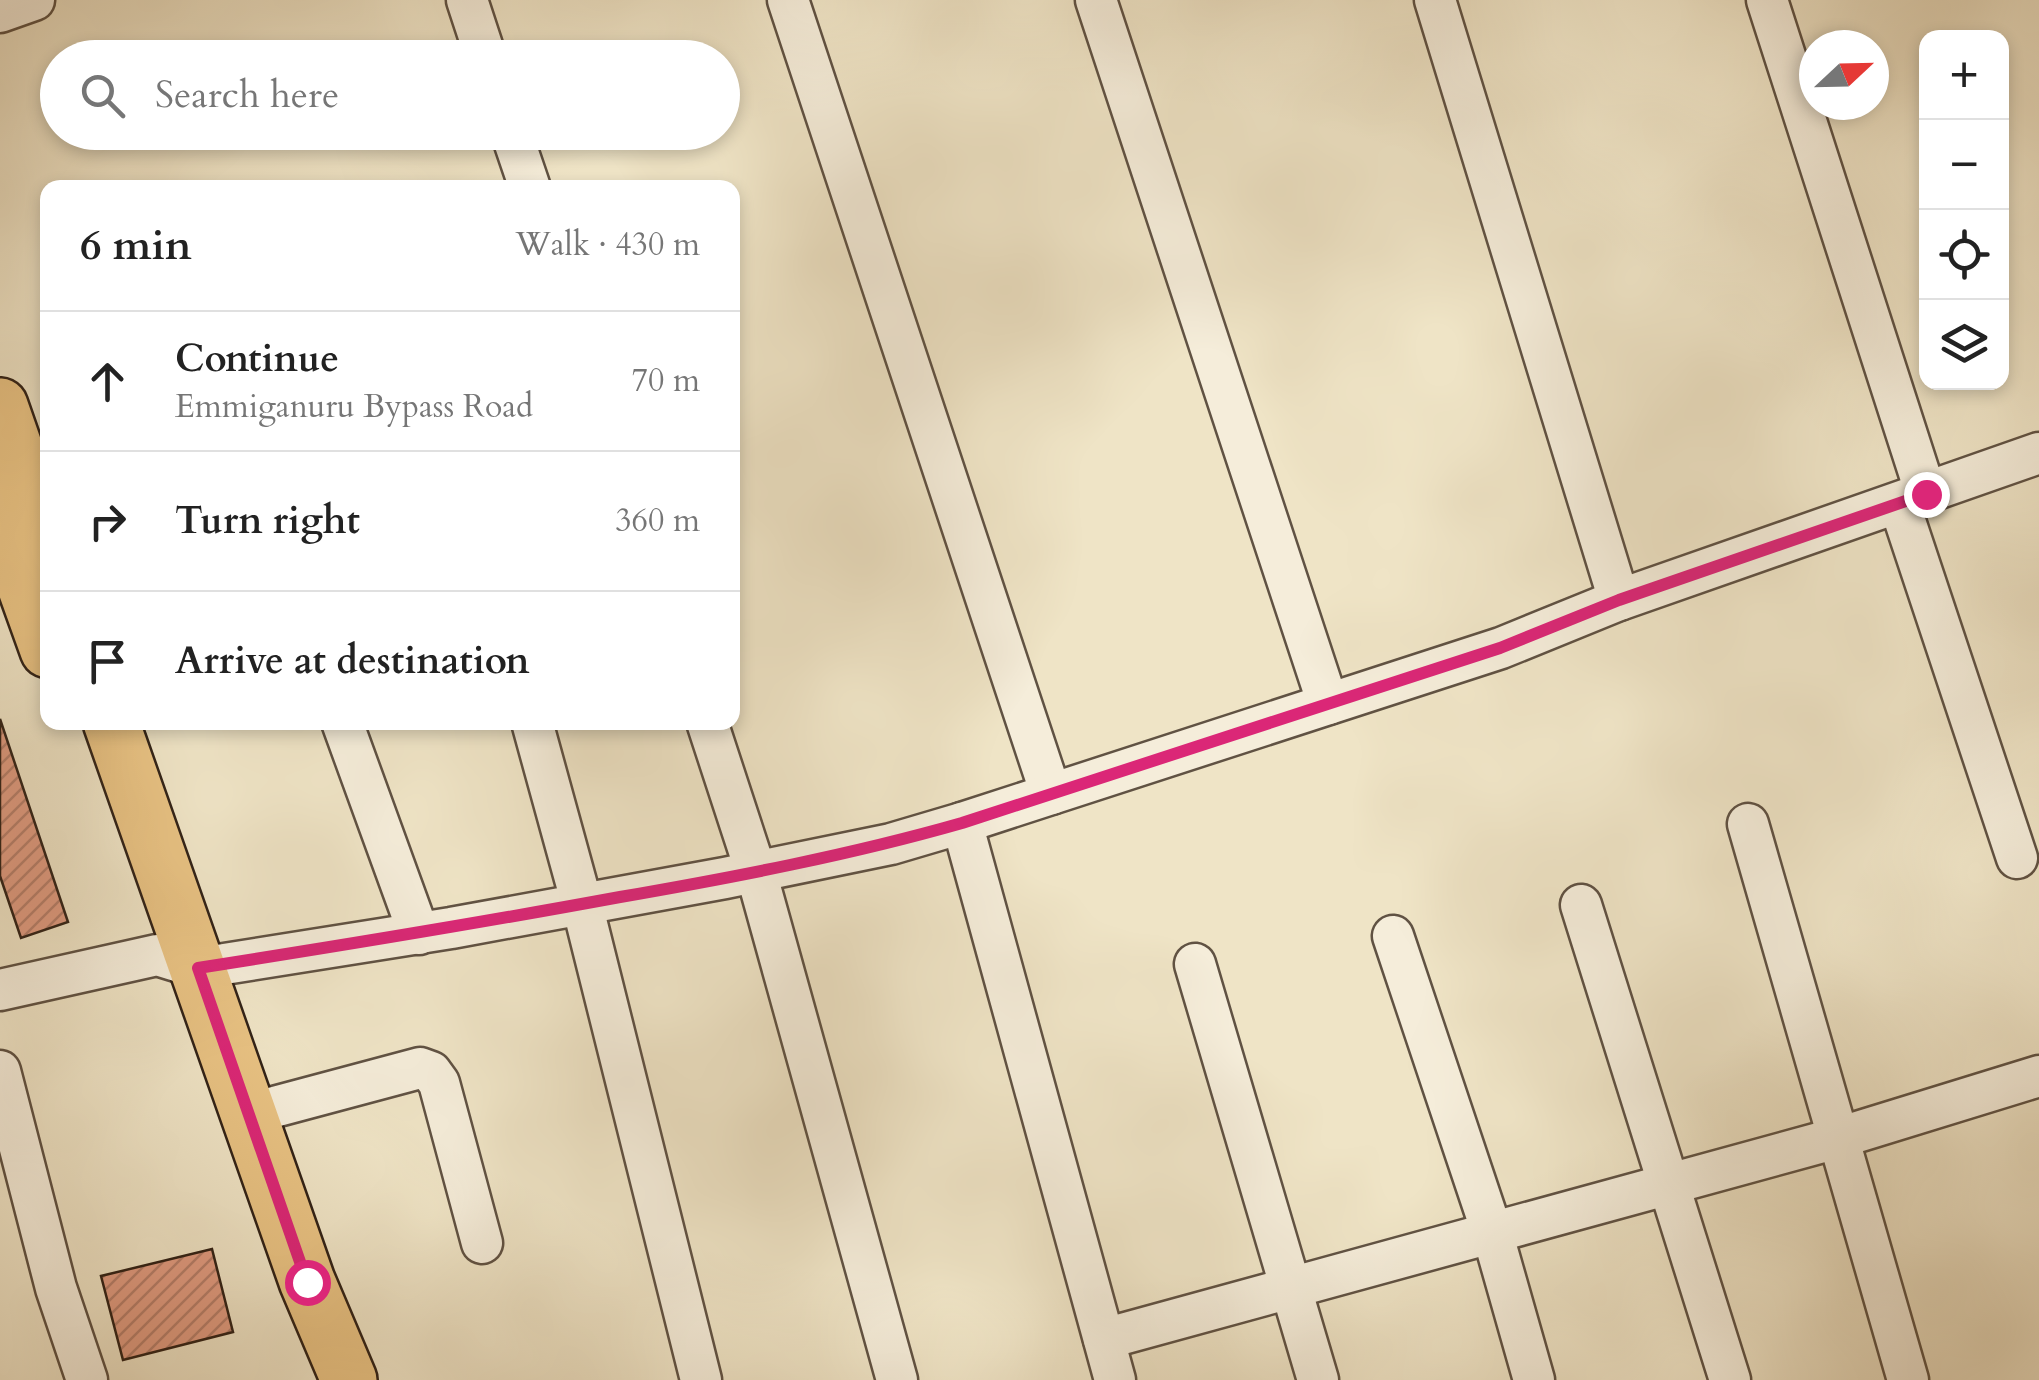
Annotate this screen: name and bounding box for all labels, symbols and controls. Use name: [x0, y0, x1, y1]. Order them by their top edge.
north arrow: [1799, 30, 1889, 120]
map controls: [1919, 30, 2009, 390]
button: +: [1919, 30, 2009, 120]
search box: [40, 40, 740, 150]
icon: search: [75, 68, 130, 123]
text: Search here: [155, 69, 339, 121]
button: −: [1919, 120, 2009, 210]
button: locate: [1919, 210, 2009, 300]
text: 6 min: [80, 217, 192, 274]
text: Walk · 430 m: [515, 223, 700, 267]
button: layers: [1919, 300, 2009, 390]
text: Continue: [175, 333, 339, 385]
icon: ahead: [80, 354, 135, 409]
text: 70 m: [632, 359, 700, 403]
text: Emmiganuru Bypass Road: [175, 385, 533, 429]
route end: [1904, 472, 1950, 518]
icon: right: [80, 494, 135, 549]
text: Turn right: [175, 495, 360, 547]
text: 360 m: [615, 499, 700, 543]
icon: arrive: [80, 634, 135, 689]
text: Arrive at destination: [175, 635, 530, 687]
route start: [285, 1260, 331, 1306]

